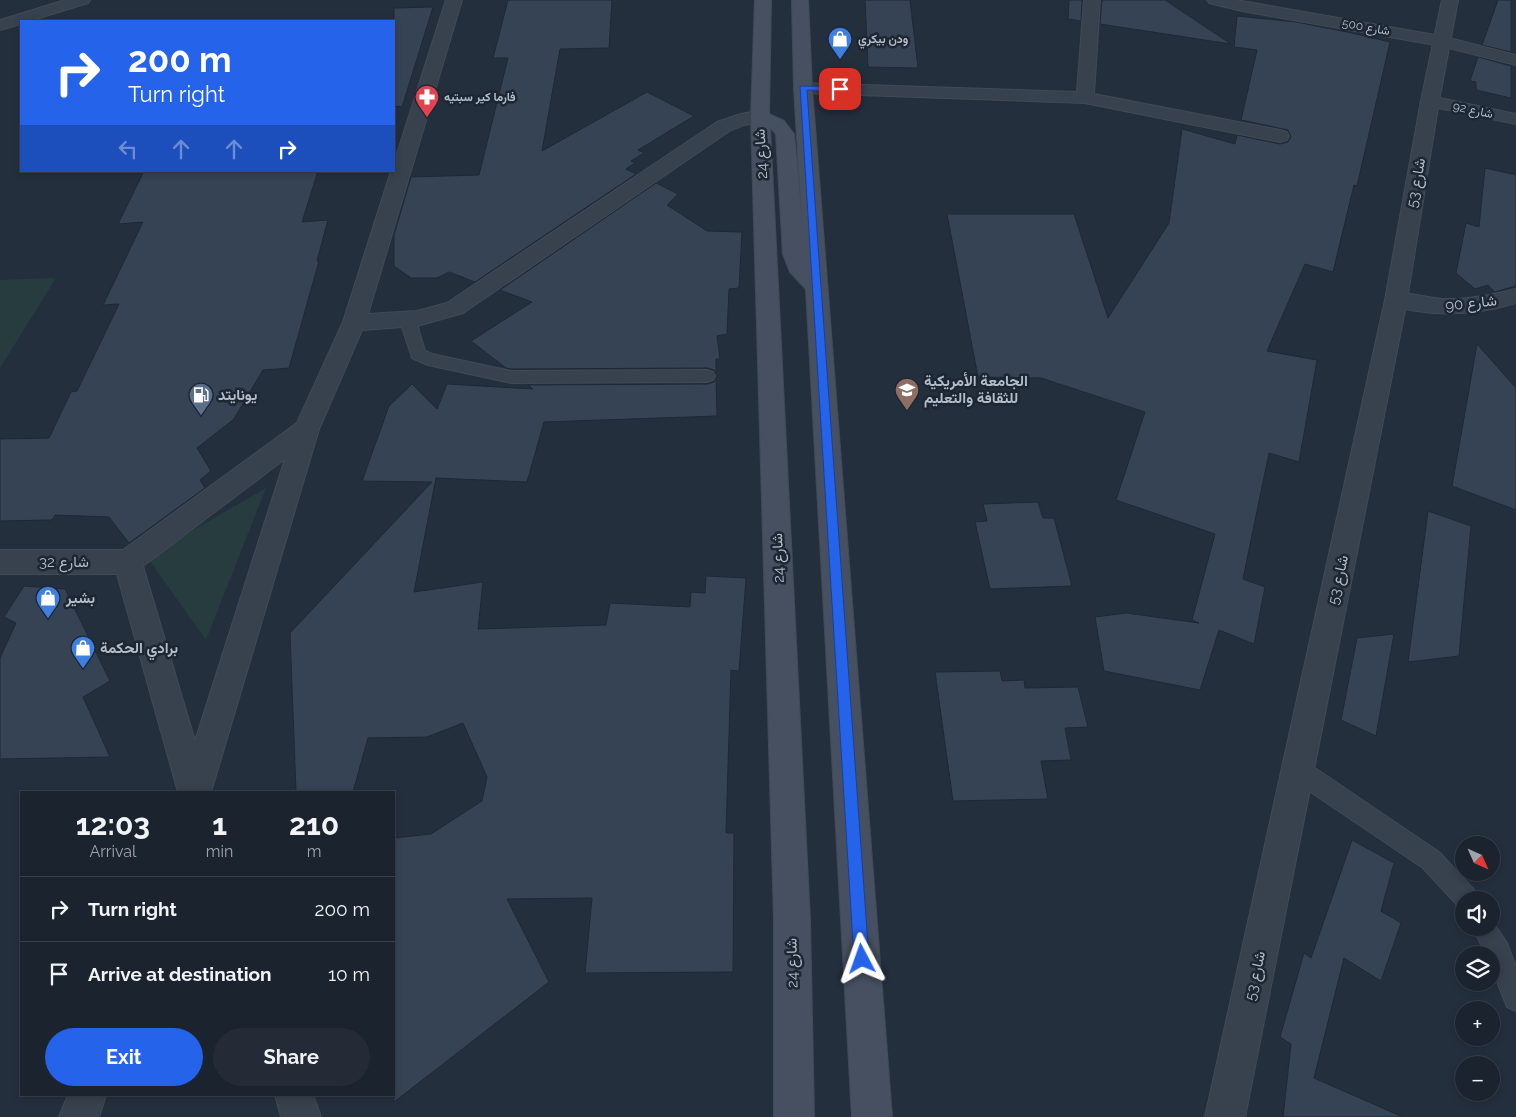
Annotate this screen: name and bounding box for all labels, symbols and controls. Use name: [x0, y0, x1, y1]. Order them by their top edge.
street label: شارع 500: [1341, 16, 1391, 40]
shop icon: ودن بيكري: [827, 26, 853, 60]
place label: ودن بيكري: [858, 32, 909, 49]
text: 200 m: [128, 39, 232, 80]
icon: right: [45, 40, 110, 105]
pin: [819, 68, 861, 110]
icon: arrive: [826, 75, 854, 103]
text: Turn right: [128, 81, 225, 107]
pharmacy icon: فارما كير سبتيه: [414, 84, 440, 118]
place label: فارما كير سبتيه: [444, 90, 516, 105]
street label: شارع 92: [1451, 99, 1494, 123]
street label: شارع 24: [751, 128, 773, 179]
icon: left: [114, 135, 142, 163]
icon: ahead: [167, 135, 195, 163]
icon: ahead: [220, 135, 248, 163]
icon: right: [273, 135, 301, 163]
street label: شارع 53: [1403, 157, 1431, 210]
street label: شارع 90: [1444, 291, 1498, 317]
place label: الجامعة الأمريكية للثقافة والتعليم: [924, 372, 1028, 408]
school or university icon: الجامعة الأمريكية للثقافة والتعليم: [894, 377, 920, 411]
fuel station icon: يونايتد: [188, 382, 214, 416]
place label: يونايتد: [218, 386, 257, 404]
street label: شارع 24: [768, 532, 790, 583]
street label: شارع 32: [39, 553, 89, 573]
street label: شارع 53: [1324, 553, 1354, 607]
shop icon: بشير: [35, 585, 61, 619]
place label: بشير: [65, 589, 95, 607]
shop icon: برادي الحكمة: [70, 635, 96, 669]
place label: برادي الحكمة: [100, 639, 178, 661]
text: 12:03: [76, 807, 150, 842]
text: 1: [212, 807, 227, 842]
text: 210: [289, 807, 339, 842]
north arrow: [1455, 836, 1500, 881]
map controls: [1455, 836, 1500, 1101]
text: Arrival: [89, 842, 136, 861]
text: min: [206, 842, 233, 861]
text: m: [307, 842, 321, 861]
button: sound: [1455, 891, 1500, 936]
icon: right: [45, 895, 73, 923]
text: Turn right: [88, 898, 177, 920]
text: 200 m: [315, 898, 370, 920]
position arrow: [835, 932, 887, 984]
street label: شارع 24: [783, 938, 803, 988]
button: layers: [1455, 946, 1500, 991]
street label: شارع 53: [1241, 949, 1271, 1003]
icon: arrive: [45, 960, 73, 988]
text: Arrive at destination: [88, 963, 272, 985]
text: 10 m: [328, 963, 370, 985]
button: +: [1455, 1001, 1500, 1046]
button: Exit: [45, 1028, 203, 1086]
button: Share: [213, 1028, 370, 1086]
button: −: [1455, 1056, 1500, 1101]

